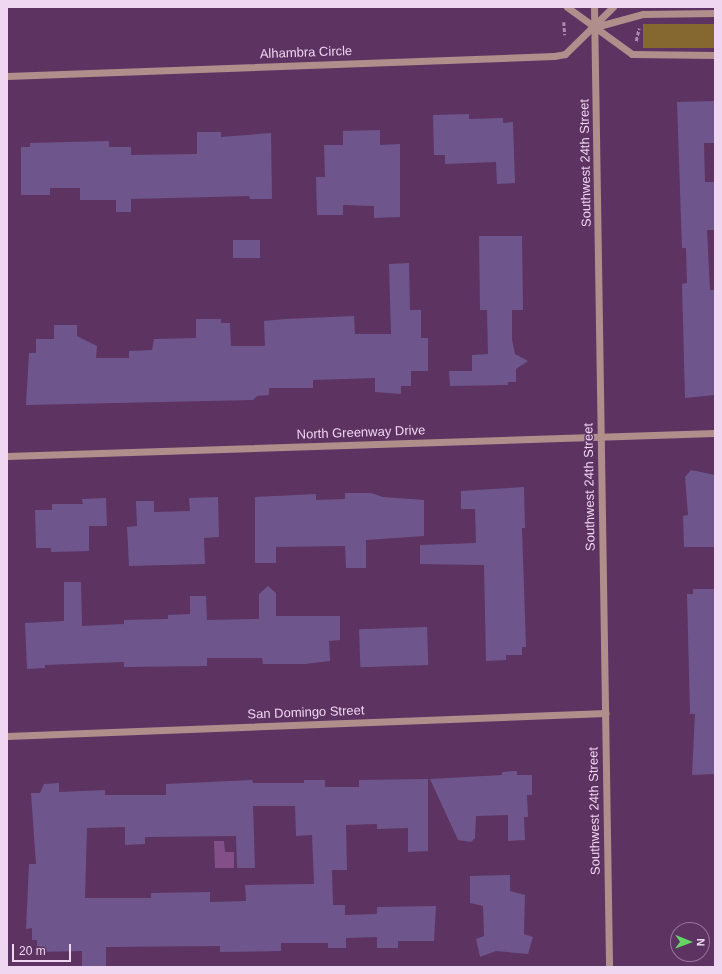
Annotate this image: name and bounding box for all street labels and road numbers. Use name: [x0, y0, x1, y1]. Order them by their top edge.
street label: Alhambra Circle: [260, 44, 352, 62]
street label: Southwest 24th Street: [577, 99, 595, 227]
street label: North Greenway Drive: [296, 423, 426, 443]
street label: Southwest 24th Street: [581, 423, 599, 551]
street label: San Domingo Street: [247, 703, 365, 723]
street label: Southwest 24th Street: [586, 747, 604, 875]

